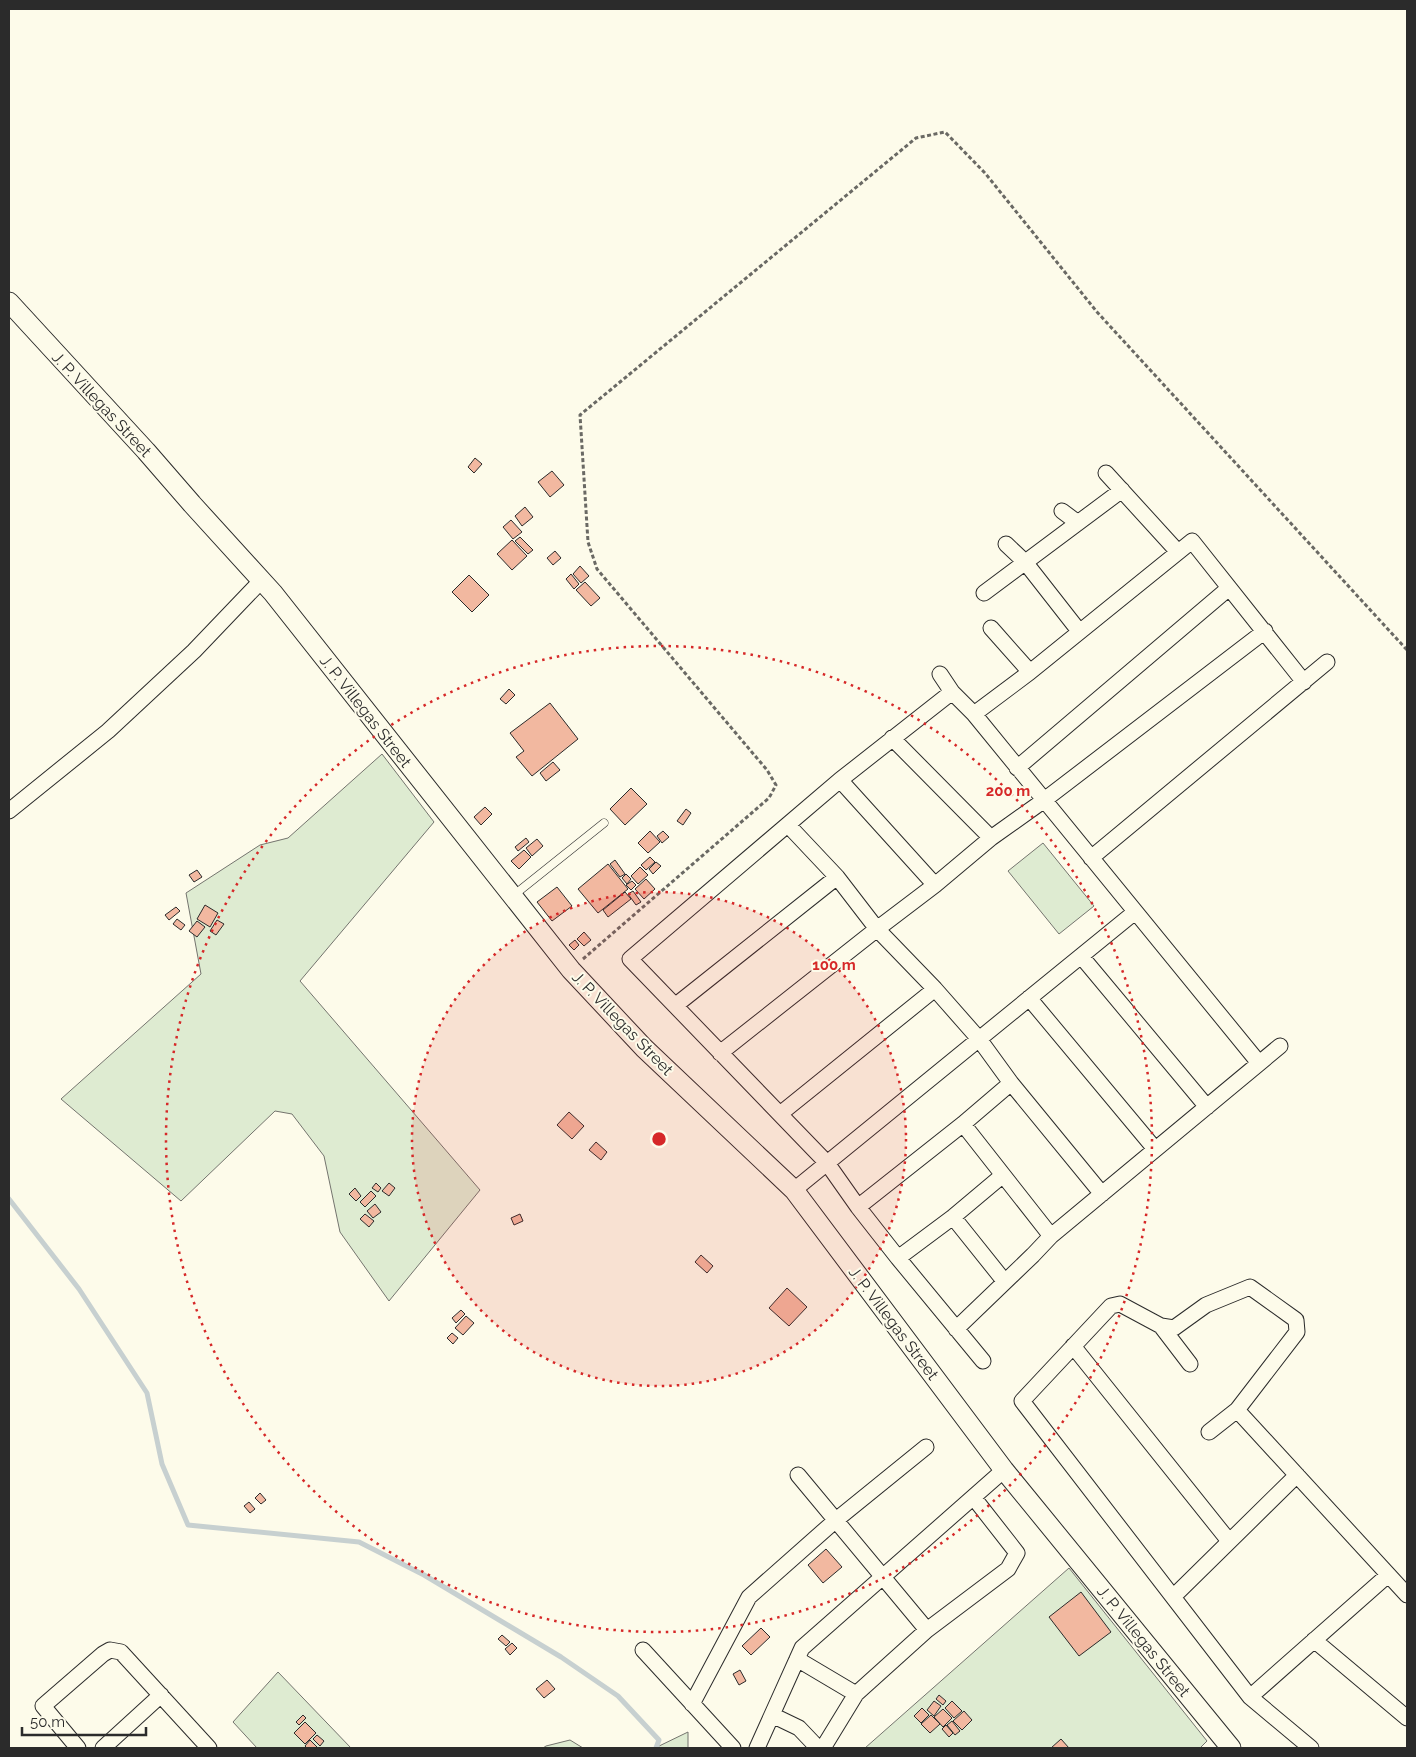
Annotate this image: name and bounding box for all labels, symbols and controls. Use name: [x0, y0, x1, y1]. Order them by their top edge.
street label: J. P. Villegas Street: [48, 348, 156, 461]
street label: J. P. Villegas Street: [316, 651, 416, 772]
text: 200 m: [986, 782, 1030, 800]
text: 100 m: [812, 956, 856, 974]
street label: J. P. Villegas Street: [568, 967, 677, 1080]
centre of rings: [650, 1130, 668, 1148]
street label: J. P. Villegas Street: [845, 1263, 943, 1384]
street label: J. P. Villegas Street: [1093, 1582, 1194, 1701]
scale bar: [22, 1704, 146, 1736]
text: 50 m: [30, 1713, 65, 1731]

